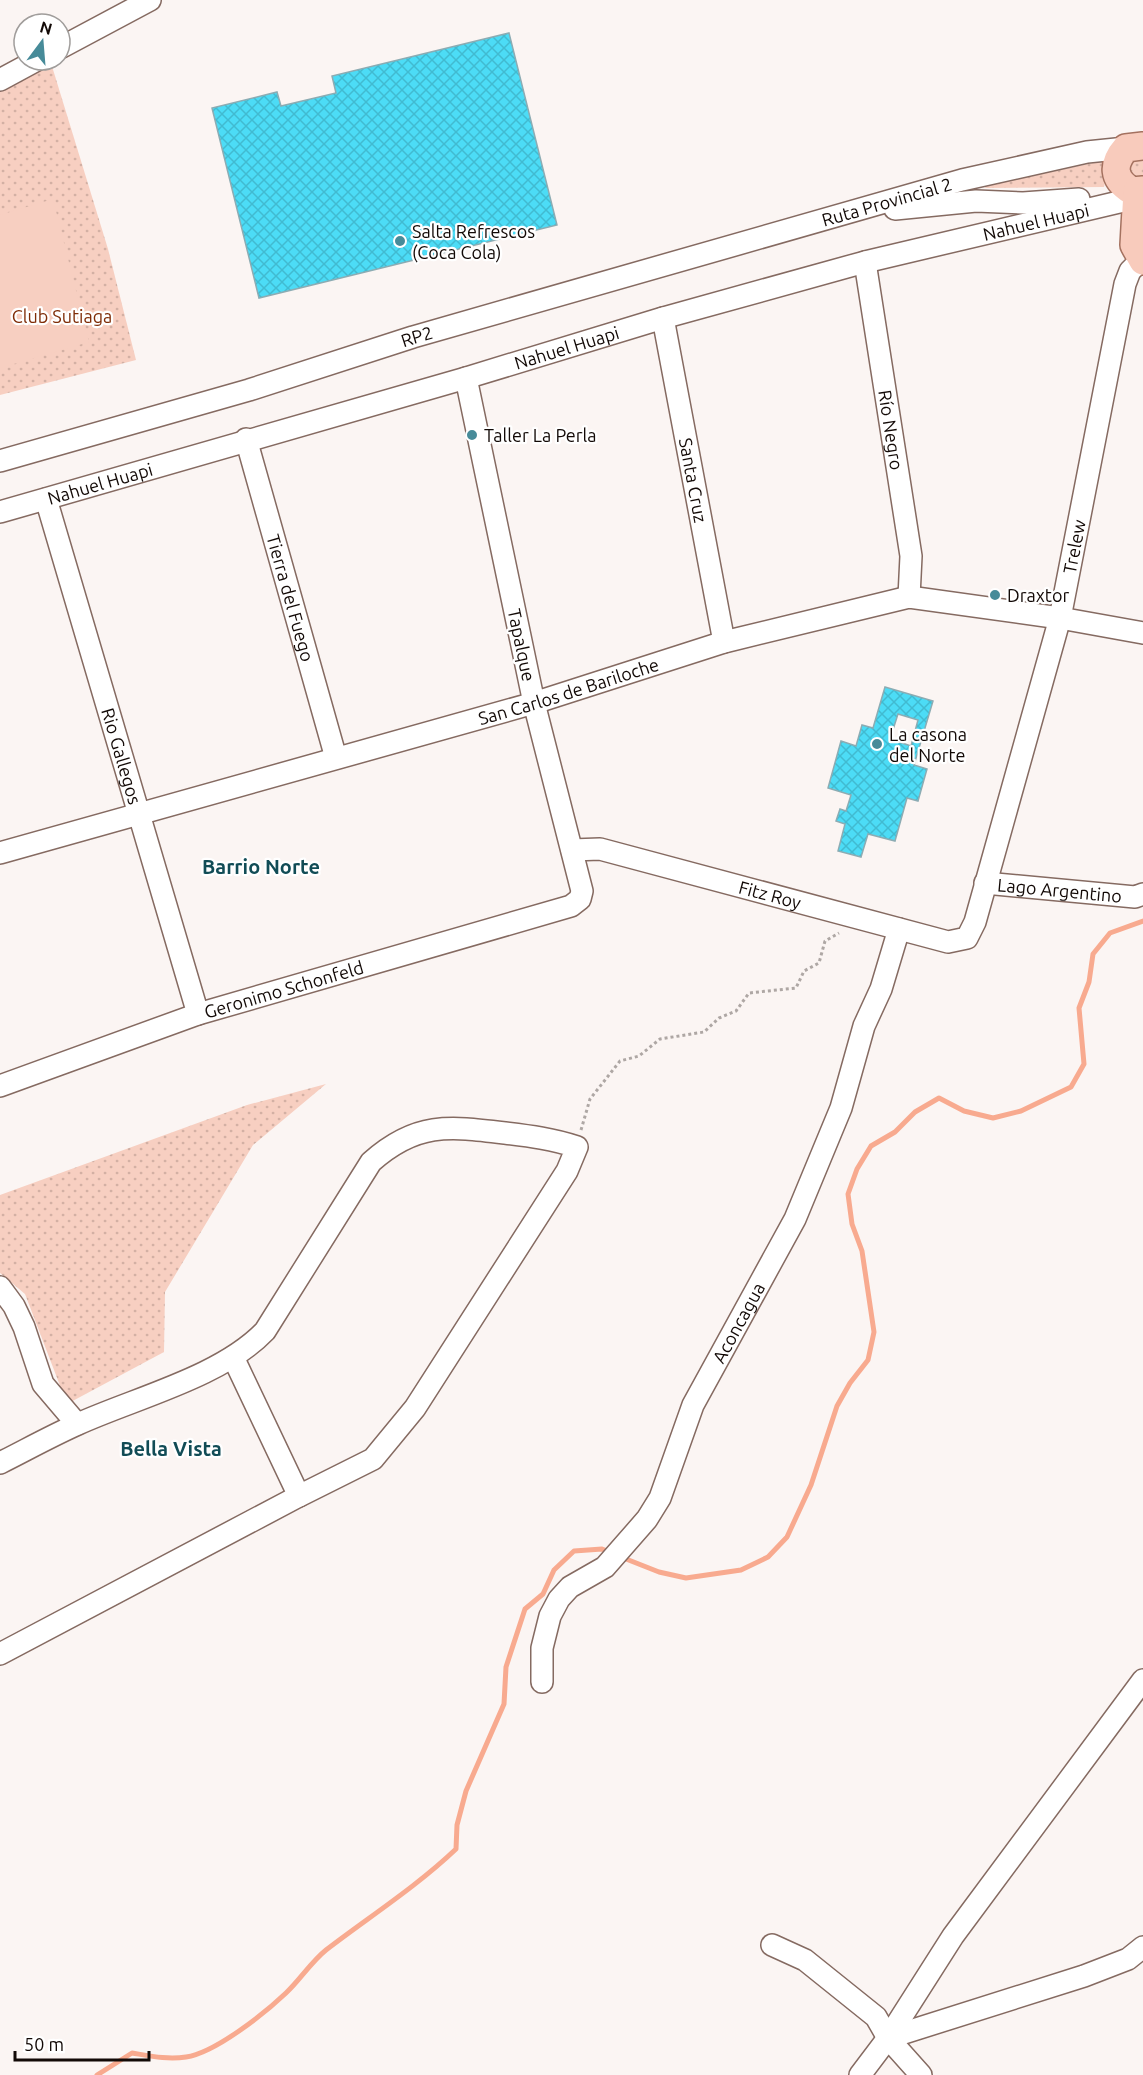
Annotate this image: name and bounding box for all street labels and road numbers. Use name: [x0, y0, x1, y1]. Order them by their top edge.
street label: Ruta Provincial 2: [819, 173, 954, 230]
street label: Nahuel Huapi: [981, 199, 1091, 244]
street label: RP2: [398, 322, 435, 350]
street label: Nahuel Huapi: [512, 322, 621, 373]
street label: Río Negro: [875, 389, 907, 471]
street label: Santa Cruz: [676, 436, 711, 524]
street label: Nahuel Huapi: [45, 459, 155, 508]
street label: Trelew: [1059, 518, 1089, 575]
street label: Tierra del Fuego: [263, 532, 318, 664]
street label: Tapalque: [505, 607, 539, 683]
street label: San Carlos de Bariloche: [476, 654, 661, 728]
street label: Rio Gallegos: [98, 705, 146, 807]
street label: Lago Argentino: [997, 874, 1123, 906]
street label: Fitz Roy: [737, 877, 804, 912]
street label: Geronimo Schonfeld: [202, 957, 366, 1022]
street label: Aconcagua: [708, 1279, 768, 1366]

